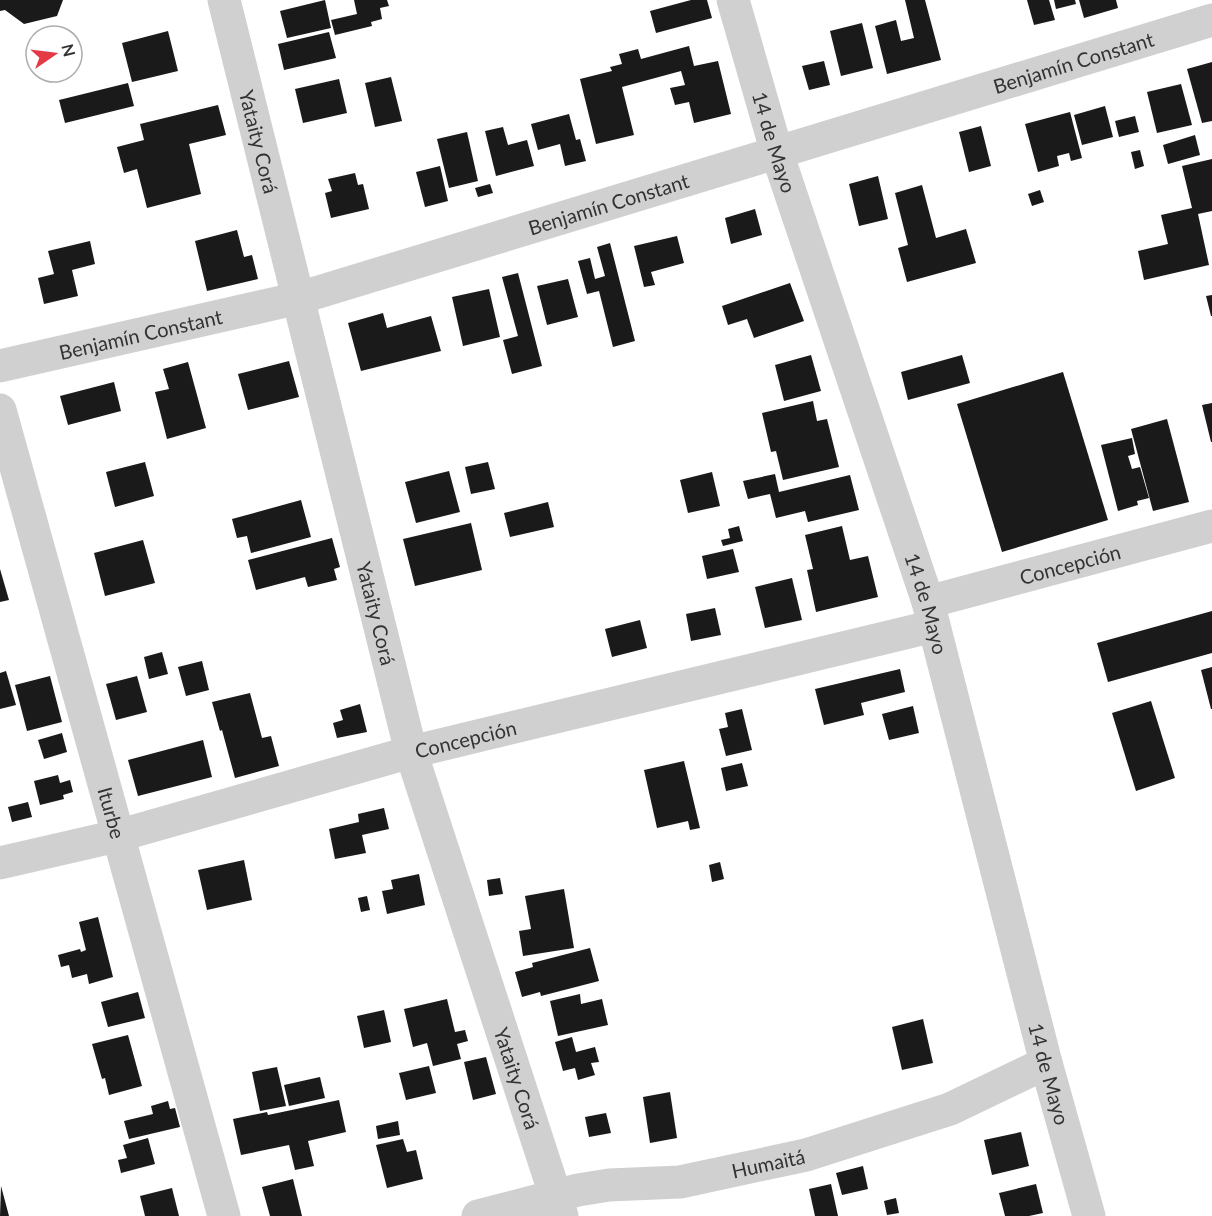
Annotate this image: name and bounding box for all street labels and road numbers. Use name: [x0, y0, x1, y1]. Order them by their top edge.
street label: Benjamín Constant: [990, 27, 1156, 98]
street label: Yataity Corá: [235, 87, 284, 196]
street label: 14 de Mayo: [748, 89, 801, 196]
street label: Benjamín Constant: [525, 168, 691, 240]
street label: Benjamín Constant: [57, 304, 224, 364]
street label: Concepción: [1017, 539, 1123, 589]
street label: 14 de Mayo: [900, 550, 953, 657]
street label: Yataity Corá: [352, 559, 401, 668]
street label: Concepción: [412, 715, 519, 763]
street label: Iturbe: [93, 784, 131, 841]
street label: 14 de Mayo: [1024, 1020, 1075, 1127]
street label: Yataity Corá: [489, 1024, 545, 1132]
street label: Humaitá: [729, 1144, 807, 1183]

